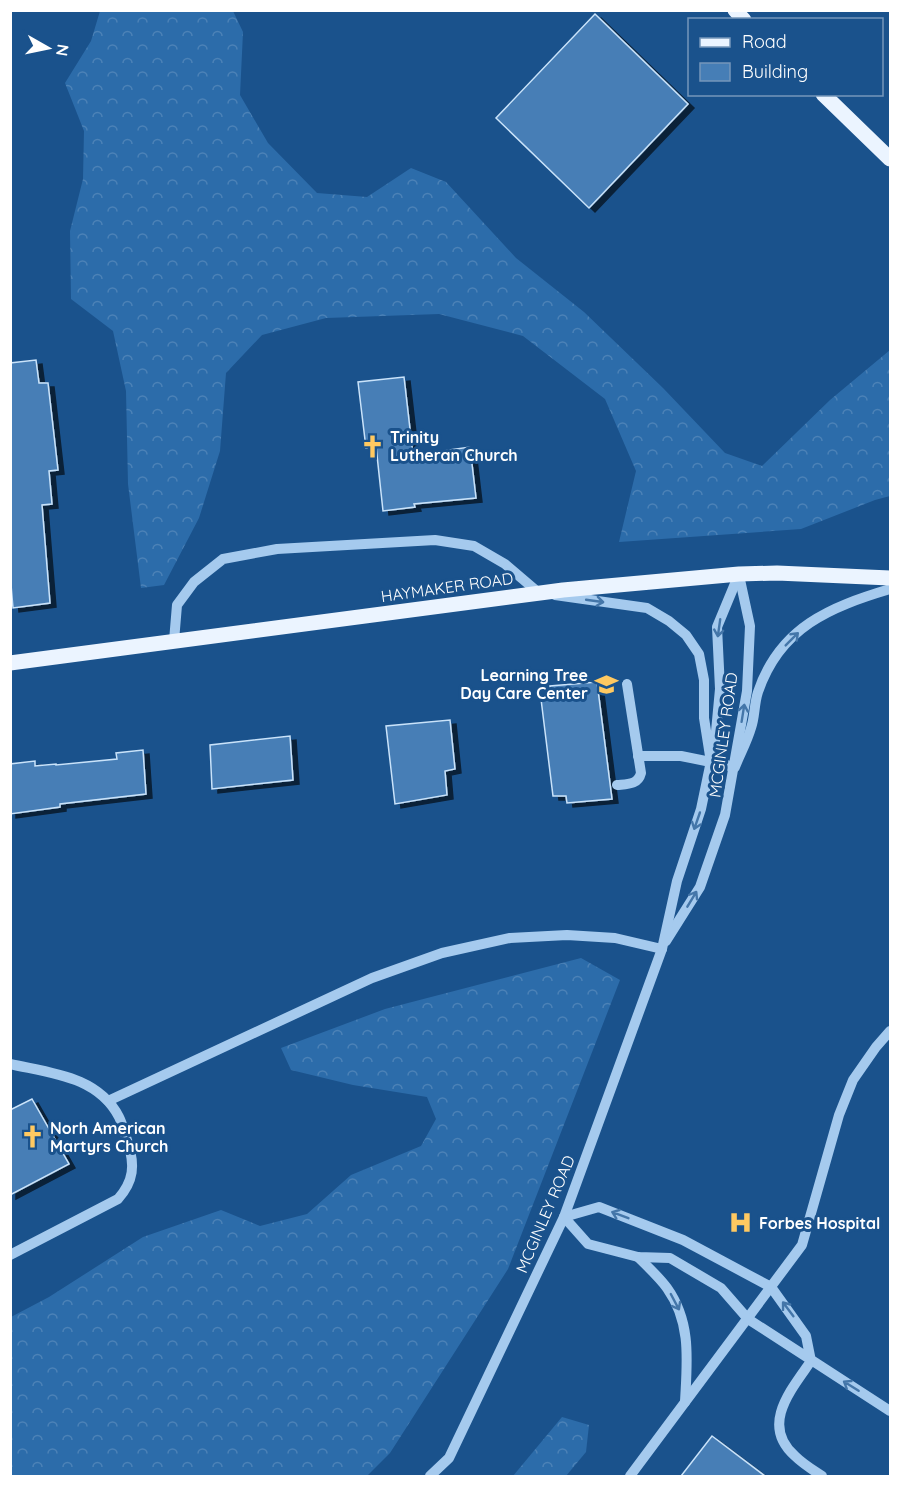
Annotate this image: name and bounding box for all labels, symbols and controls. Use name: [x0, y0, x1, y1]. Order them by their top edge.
north arrow: [18, 18, 78, 78]
legend: [688, 18, 883, 96]
text: Road: [742, 30, 787, 53]
text: N: [52, 43, 74, 58]
text: Building: [742, 60, 808, 83]
place label: Trinity Lutheran Church: [390, 427, 518, 465]
church icon: Trinity Lutheran Church: [359, 433, 385, 459]
street label: HAYMAKER ROAD: [380, 568, 514, 606]
one-way arrow: [584, 596, 604, 607]
one-way arrow: [713, 618, 724, 638]
one-way arrow: [784, 631, 799, 646]
place label: Learning Tree Day Care Center: [460, 665, 588, 703]
school or university icon: Learning Tree Day Care Center: [593, 671, 619, 697]
street label: MCGINLEY ROAD: [704, 671, 742, 799]
one-way arrow: [738, 703, 749, 723]
one-way arrow: [691, 811, 702, 830]
one-way arrow: [686, 891, 698, 908]
place label: Norh American Martyrs Church: [50, 1118, 168, 1156]
church icon: Norh American Martyrs Church: [19, 1124, 45, 1150]
street label: MCGINLEY ROAD: [511, 1152, 579, 1276]
one-way arrow: [611, 1209, 630, 1220]
hospital icon: Forbes Hospital: [728, 1210, 754, 1236]
place label: Forbes Hospital: [759, 1213, 880, 1233]
one-way arrow: [669, 1293, 681, 1310]
one-way arrow: [781, 1301, 794, 1317]
one-way arrow: [843, 1380, 860, 1392]

